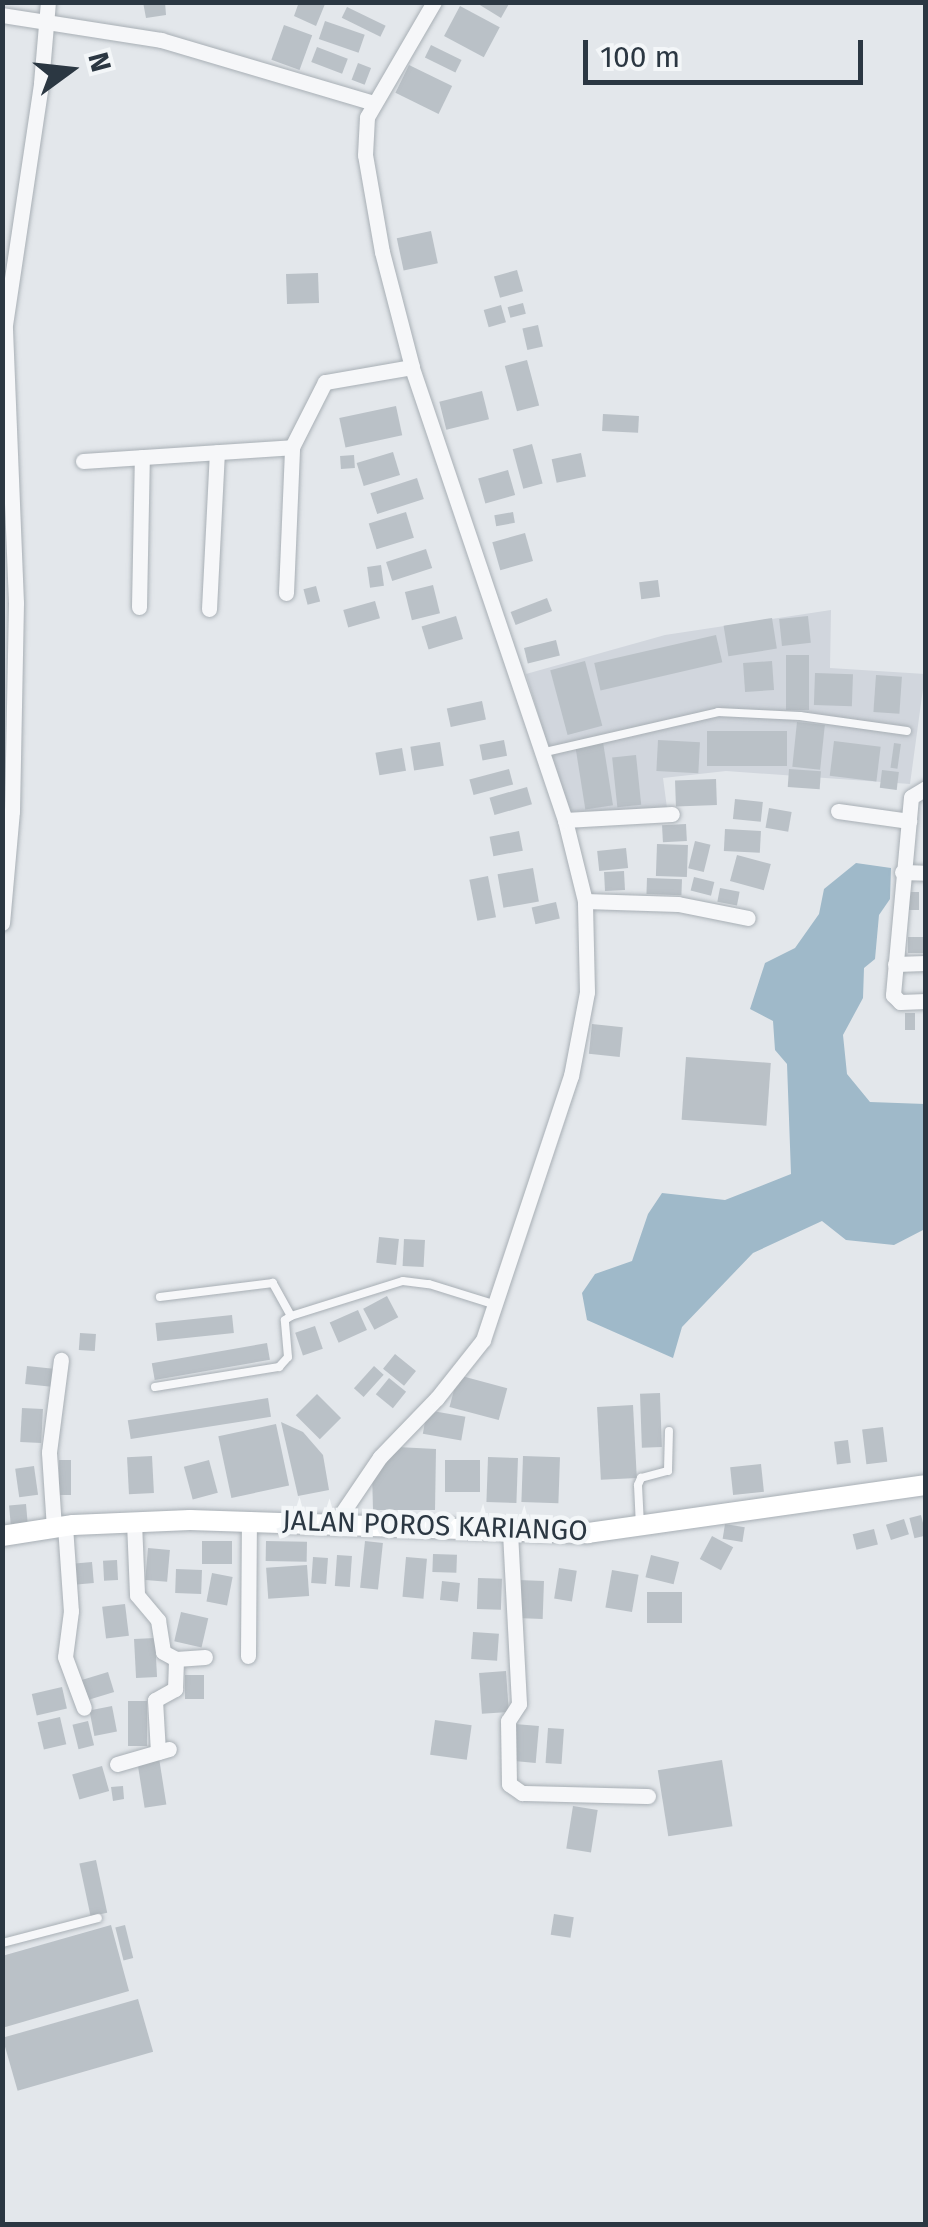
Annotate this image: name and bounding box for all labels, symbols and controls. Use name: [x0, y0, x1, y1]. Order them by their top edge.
north arrow: [20, 20, 120, 120]
scale bar: [588, 20, 868, 82]
text: 100 m: [600, 39, 680, 75]
text: N: [81, 49, 118, 75]
street label: JALAN POROS KARIANGO: [282, 1504, 588, 1548]

